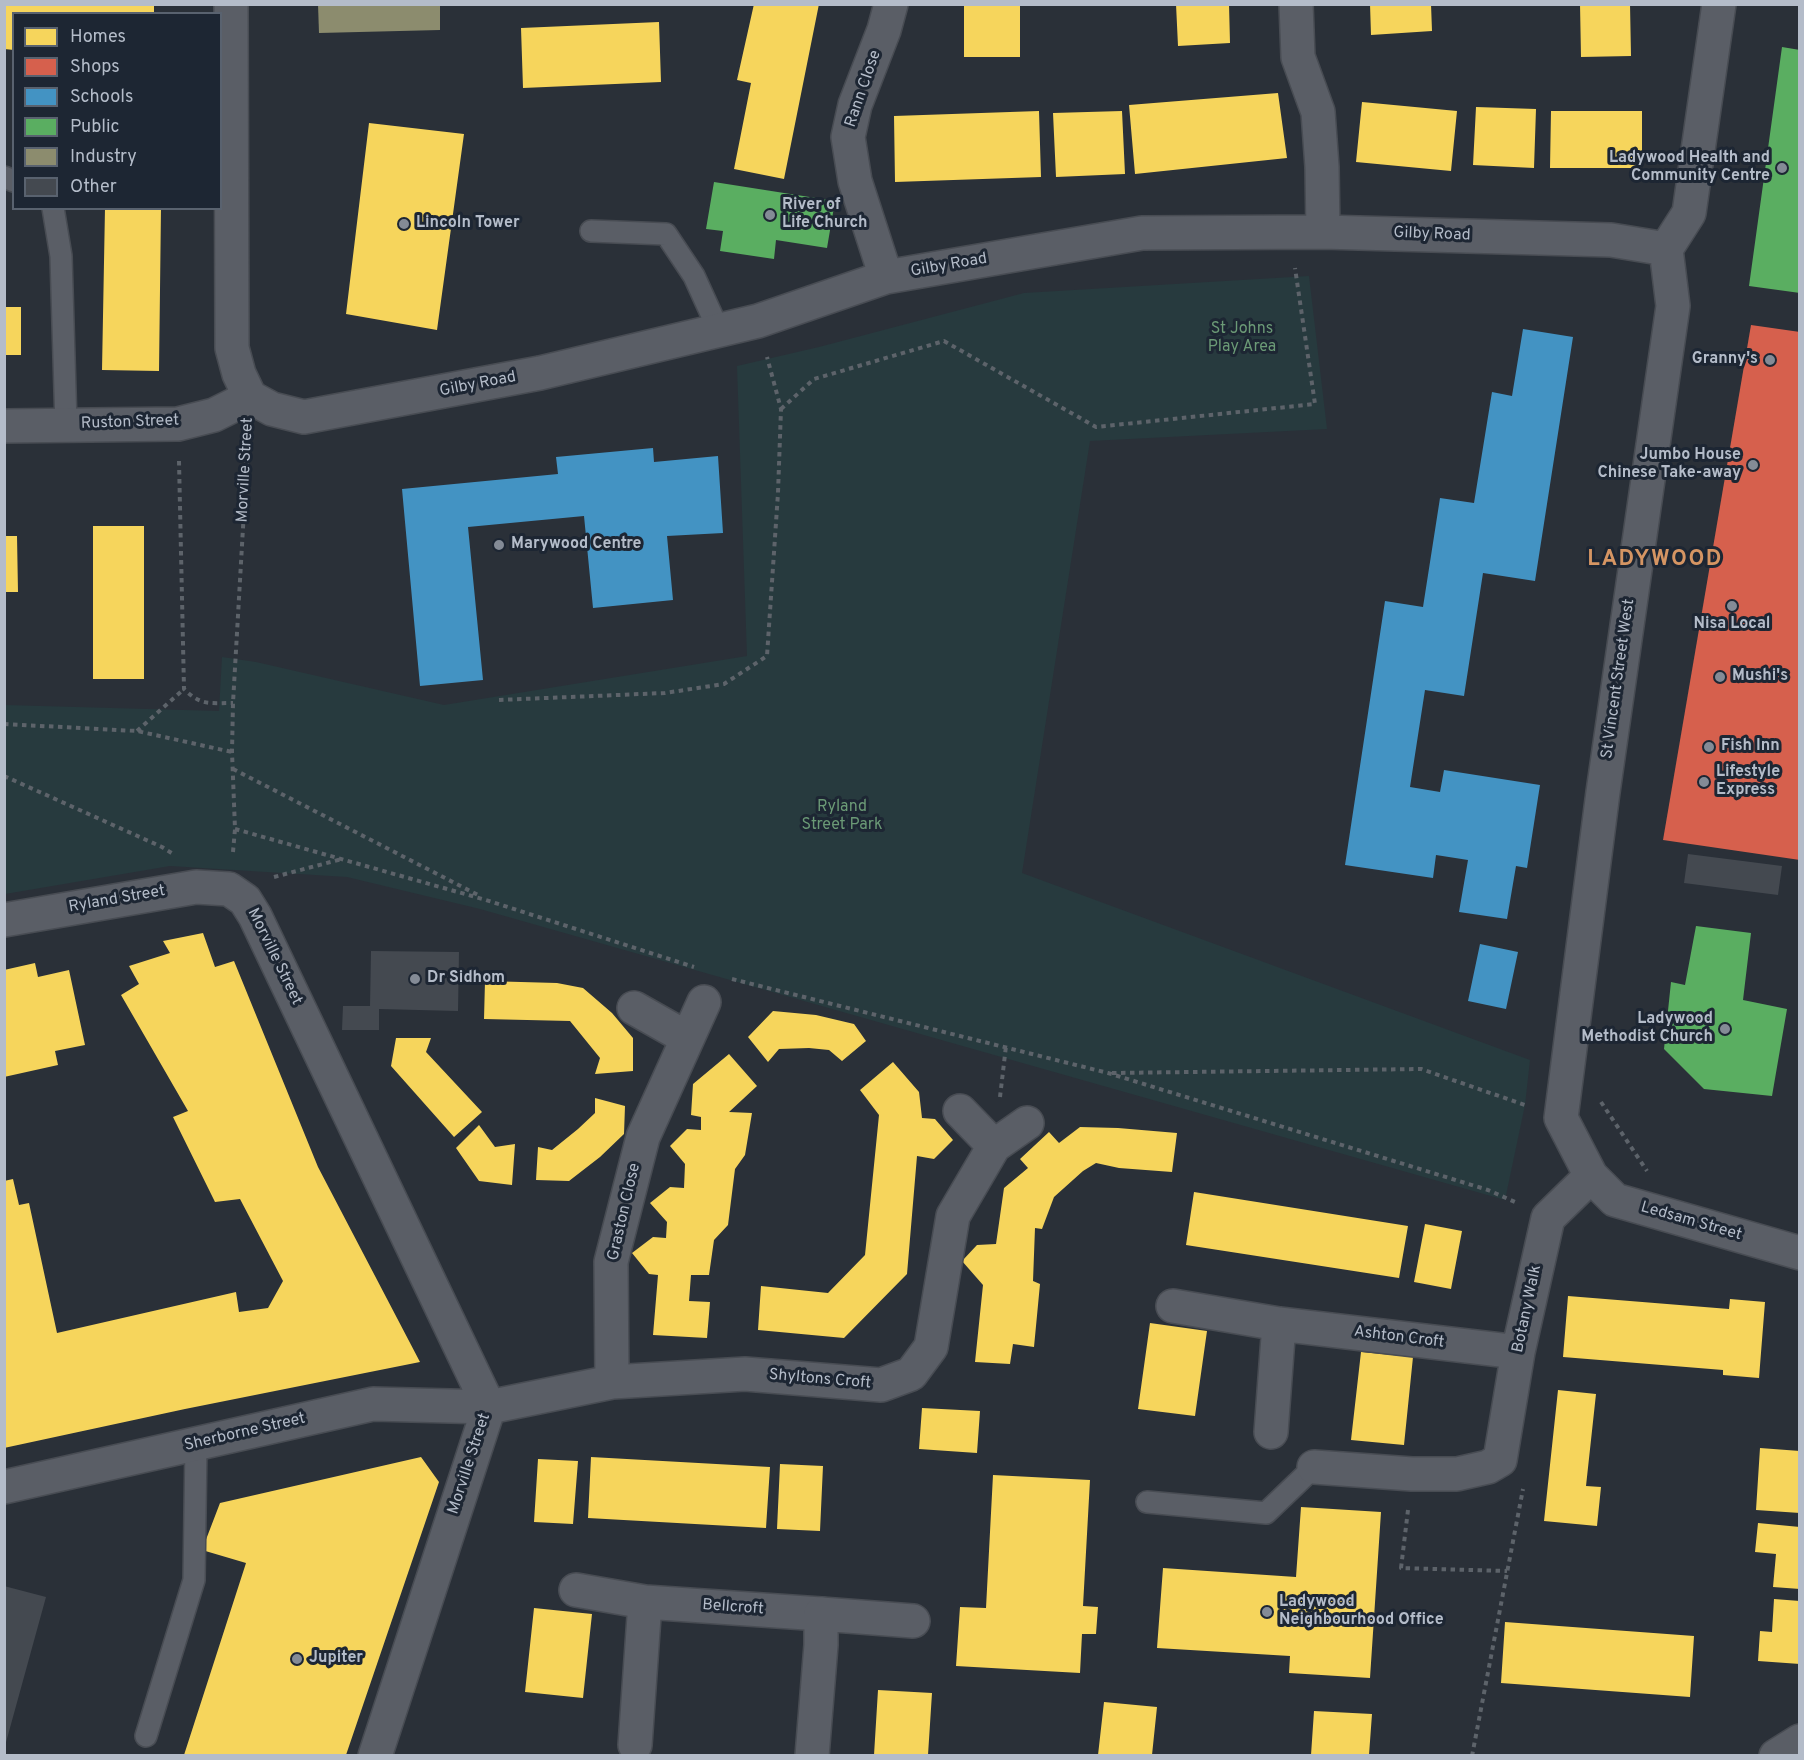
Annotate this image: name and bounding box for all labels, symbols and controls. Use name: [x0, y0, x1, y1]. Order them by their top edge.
legend: [12, 12, 222, 210]
text: Homes: [70, 26, 126, 49]
street label: Rann Close: [842, 48, 886, 130]
text: Shops: [70, 56, 120, 79]
text: Schools: [70, 86, 133, 109]
text: Public: [70, 116, 120, 139]
text: Industry: [70, 146, 137, 169]
place label: Ladywood Health and Community Centre: [1609, 149, 1770, 187]
marker: Ladywood Health and Community Centre: [1775, 161, 1789, 175]
text: Other: [70, 176, 117, 199]
place label: River of Life Church: [782, 196, 868, 234]
marker: River of Life Church: [763, 208, 777, 222]
place label: Lincoln Tower: [416, 214, 520, 234]
marker: Lincoln Tower: [397, 217, 411, 231]
street label: Gilby Road: [1393, 224, 1471, 246]
street label: Gilby Road: [909, 250, 989, 282]
park label: St Johns Play Area: [1208, 320, 1276, 358]
place label: Granny's: [1692, 350, 1758, 370]
marker: Granny's: [1763, 353, 1777, 367]
street label: Gilby Road: [438, 368, 518, 402]
street label: Ruston Street: [81, 412, 179, 434]
street label: Morville Street: [234, 417, 258, 523]
place label: Jumbo House Chinese Take-away: [1598, 446, 1741, 484]
marker: Jumbo House Chinese Take-away: [1746, 458, 1760, 472]
place label: Marywood Centre: [511, 535, 641, 555]
marker: Marywood Centre: [492, 538, 506, 552]
district label: LADYWOOD: [1587, 548, 1723, 574]
street label: St Vincent Street West: [1598, 598, 1640, 760]
marker: Nisa Local: [1725, 599, 1739, 613]
place label: Nisa Local: [1693, 615, 1771, 635]
place label: Mushi's: [1732, 667, 1788, 687]
marker: Mushi's: [1713, 670, 1727, 684]
place label: Fish Inn: [1721, 737, 1780, 757]
marker: Fish Inn: [1702, 740, 1716, 754]
place label: Lifestyle Express: [1716, 763, 1780, 801]
marker: Lifestyle Express: [1697, 775, 1711, 789]
park label: Ryland Street Park: [802, 798, 882, 836]
street label: Ryland Street: [67, 882, 167, 918]
street label: Morville Street: [242, 906, 306, 1008]
place label: Dr Sidhom: [427, 969, 505, 989]
marker: Dr Sidhom: [408, 972, 422, 986]
place label: Ladywood Methodist Church: [1581, 1010, 1713, 1048]
marker: Ladywood Methodist Church: [1718, 1022, 1732, 1036]
street label: Graston Close: [604, 1161, 646, 1263]
street label: Ledsam Street: [1638, 1198, 1744, 1246]
street label: Botany Walk: [1509, 1263, 1547, 1355]
street label: Ashton Croft: [1353, 1323, 1445, 1353]
street label: Shyltons Croft: [768, 1366, 872, 1394]
street label: Sherborne Street: [183, 1410, 307, 1456]
street label: Morville Street: [445, 1411, 495, 1517]
place label: Ladywood Neighbourhood Office: [1279, 1593, 1444, 1631]
street label: Bellcroft: [702, 1596, 764, 1620]
marker: Ladywood Neighbourhood Office: [1260, 1605, 1274, 1619]
place label: Jupiter: [309, 1649, 363, 1669]
marker: Jupiter: [290, 1652, 304, 1666]

